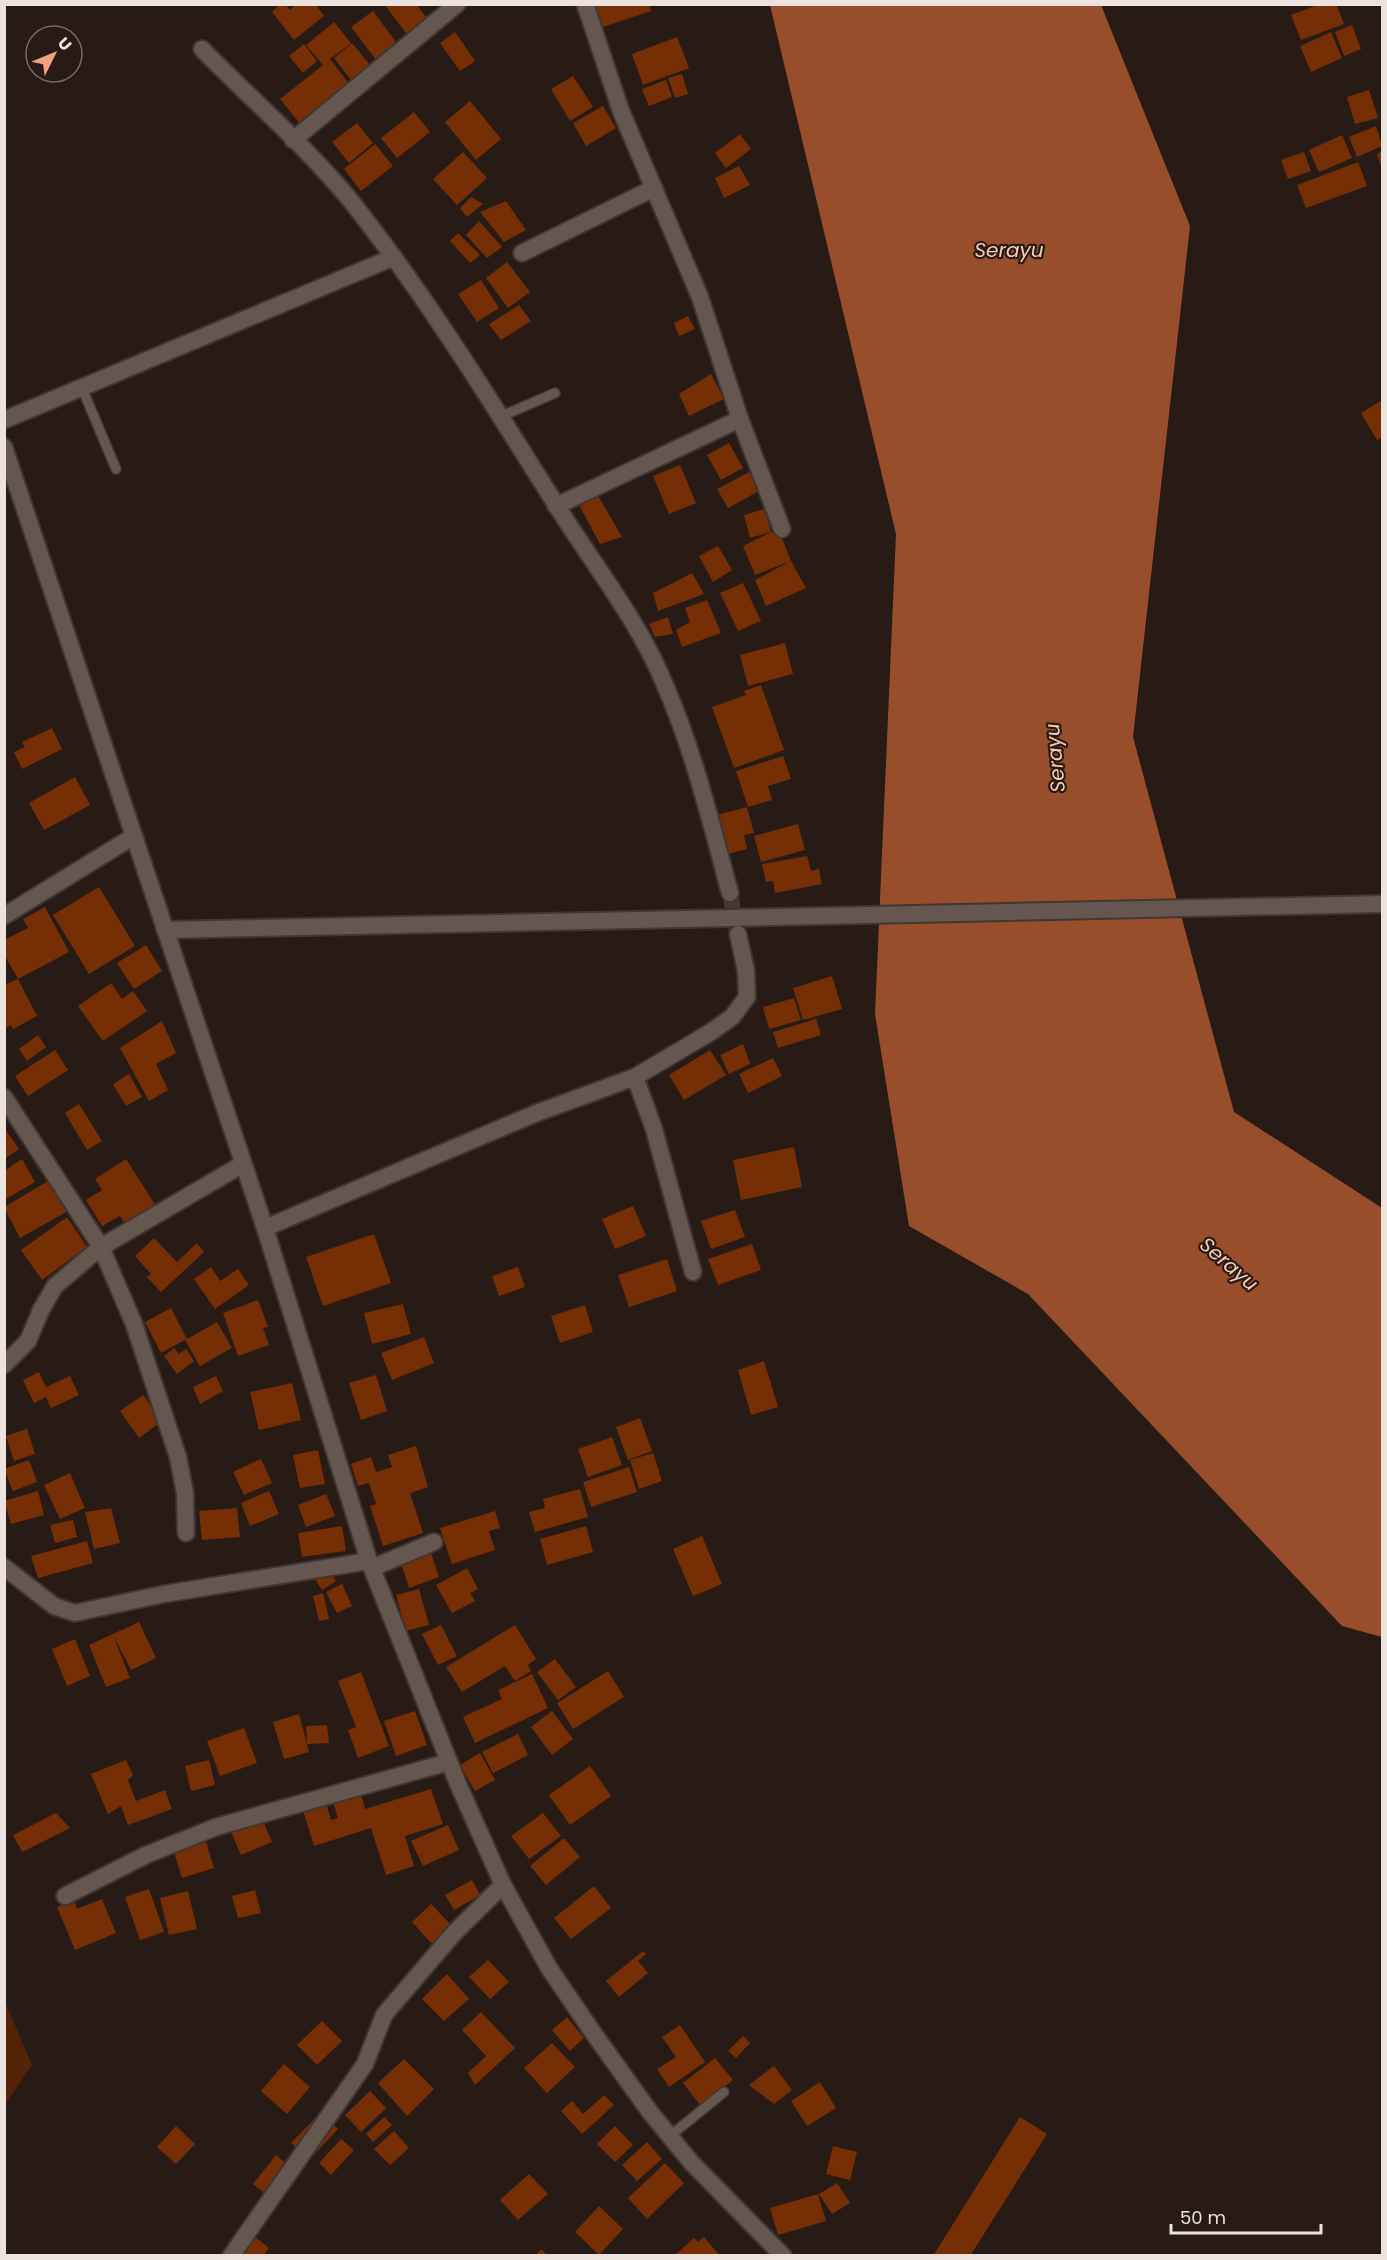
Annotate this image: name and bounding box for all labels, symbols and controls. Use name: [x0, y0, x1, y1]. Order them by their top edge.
north arrow: [24, 24, 84, 84]
text: U: [52, 32, 77, 56]
water label: Serayu: [974, 236, 1044, 264]
water label: Serayu: [1038, 722, 1072, 794]
water label: Serayu: [1194, 1231, 1264, 1297]
scale bar: [1171, 2197, 1321, 2235]
text: 50 m: [1180, 2205, 1226, 2230]

